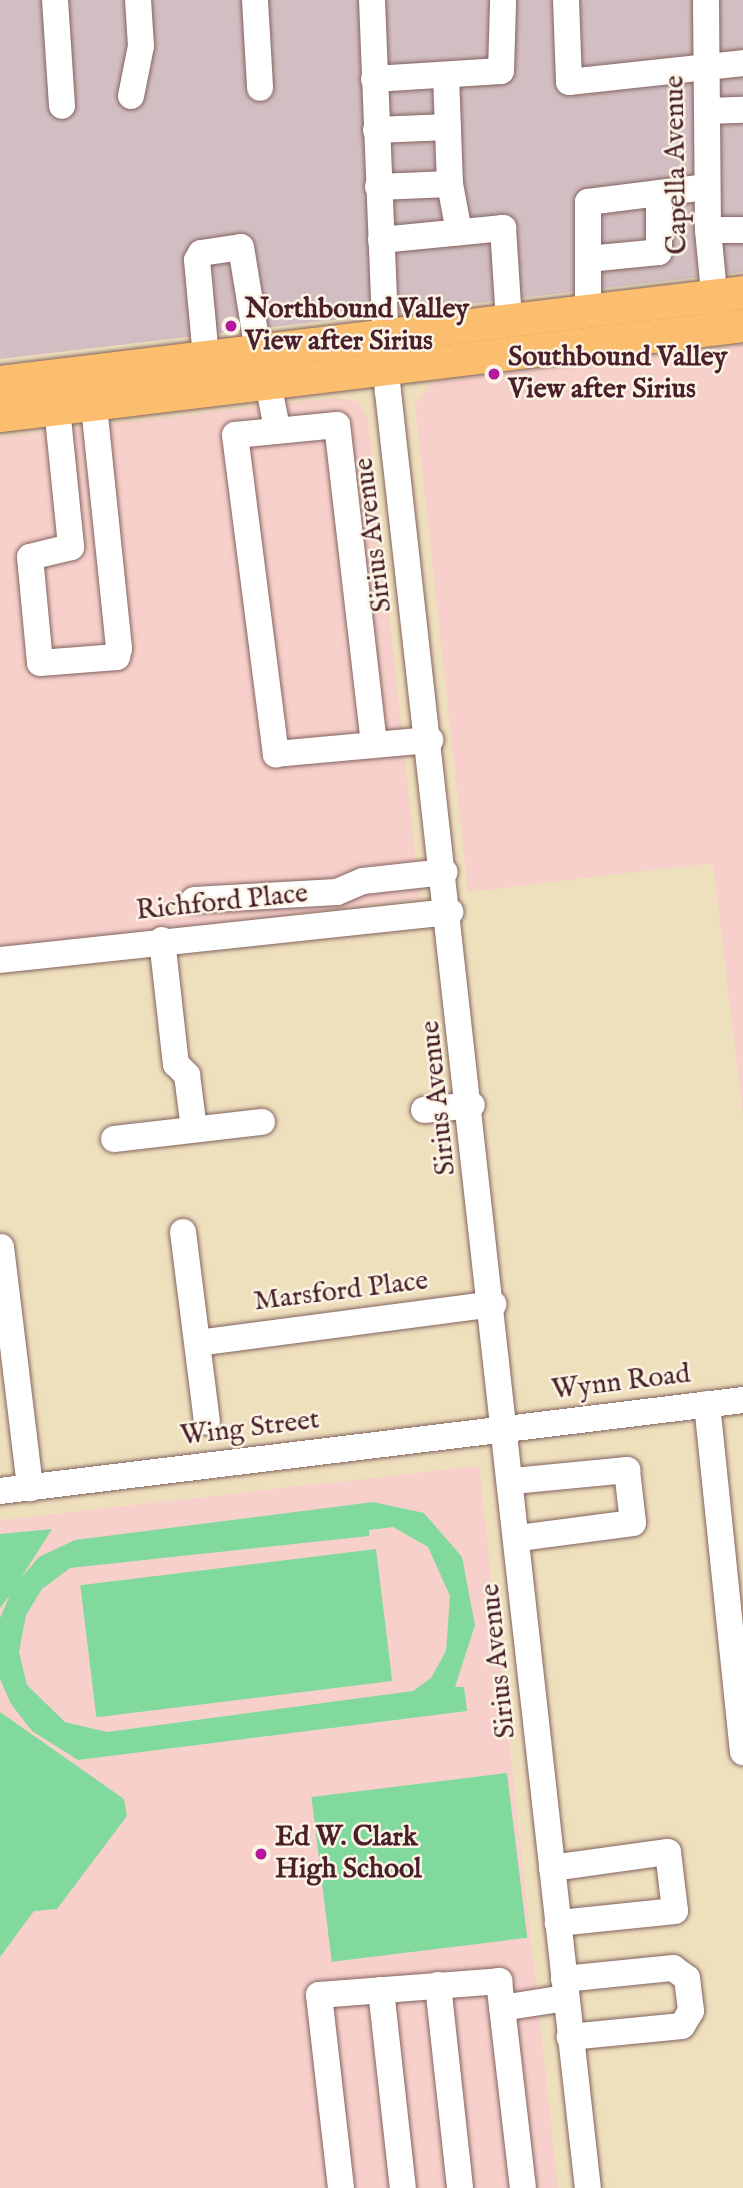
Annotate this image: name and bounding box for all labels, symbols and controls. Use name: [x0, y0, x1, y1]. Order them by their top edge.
street label: Capella Avenue: [659, 75, 695, 255]
place label: Northbound Valley View after Sirius: [245, 293, 469, 359]
marker: Northbound Valley View after Sirius: [223, 318, 239, 334]
place label: Southbound Valley View after Sirius: [508, 341, 727, 407]
marker: Southbound Valley View after Sirius: [486, 366, 502, 382]
street label: Sirius Avenue: [348, 456, 400, 614]
street label: Richford Place: [134, 877, 310, 929]
street label: Sirius Avenue: [414, 1019, 464, 1177]
street label: Marsford Place: [252, 1265, 430, 1319]
street label: Wynn Road: [550, 1358, 692, 1408]
street label: Wing Street: [178, 1404, 322, 1454]
street label: Sirius Avenue: [474, 1582, 524, 1740]
place label: Ed W. Clark High School: [275, 1821, 422, 1887]
marker: Ed W. Clark High School: [253, 1846, 269, 1862]

